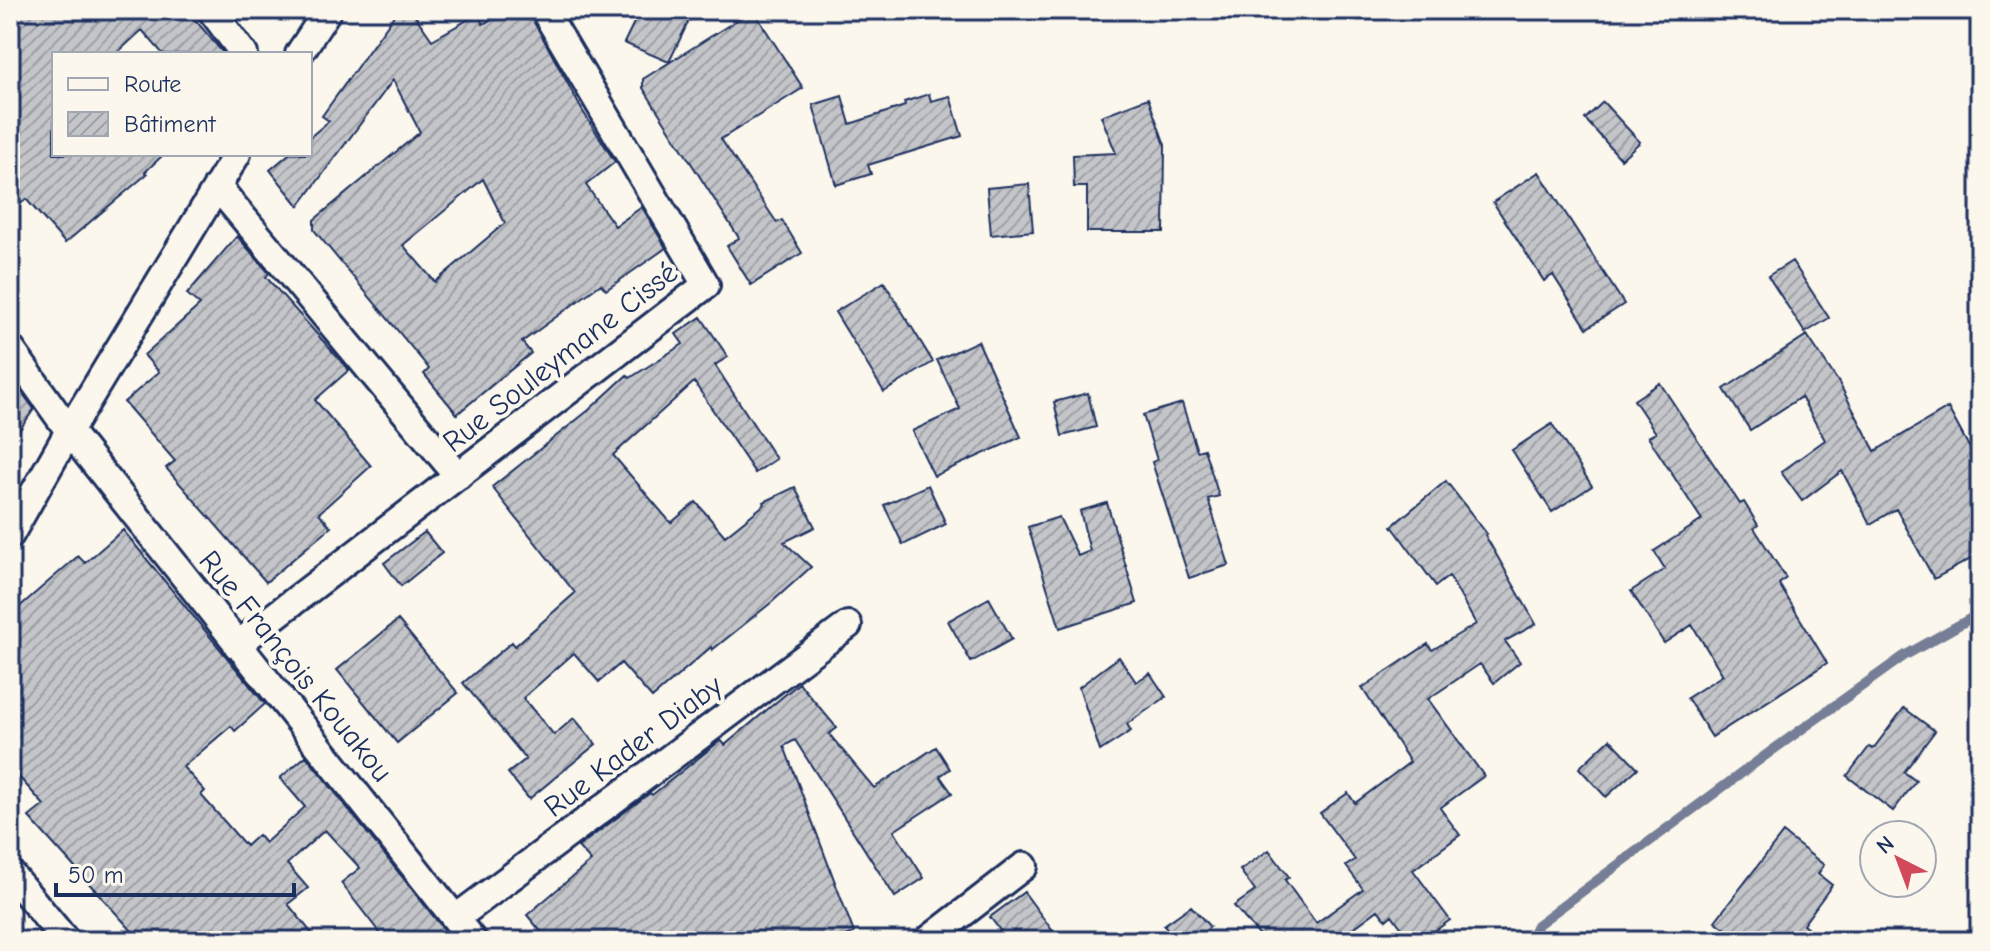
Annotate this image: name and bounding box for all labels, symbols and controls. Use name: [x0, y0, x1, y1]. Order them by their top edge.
legend: [52, 52, 312, 156]
text: Route: [124, 70, 181, 98]
text: Bâtiment: [124, 110, 217, 138]
street label: Rue Souleymane Cissé: [436, 255, 685, 460]
street label: Rue François Kouakou: [192, 544, 400, 789]
street label: Rue Kader Diaby: [537, 668, 730, 825]
north arrow: [1858, 819, 1938, 899]
text: N: [1871, 830, 1899, 859]
scale bar: [56, 847, 294, 897]
text: 50 m: [68, 861, 124, 889]

